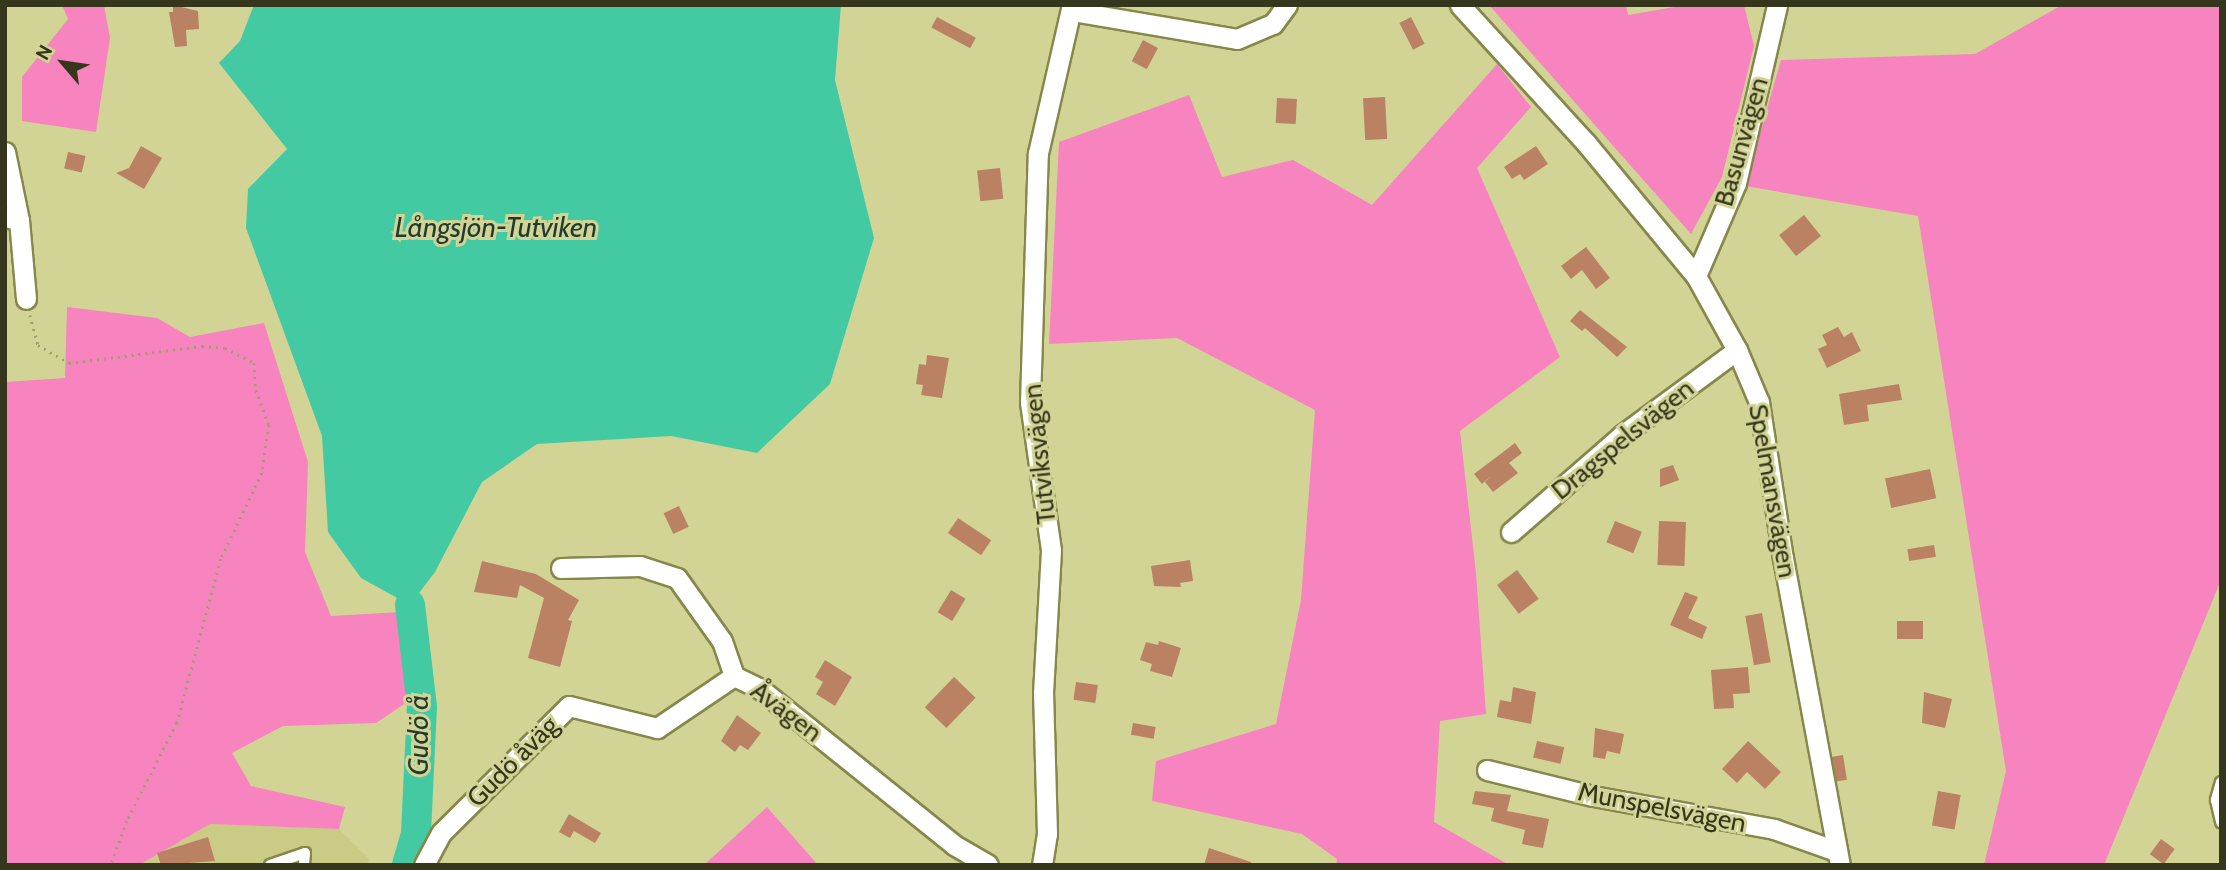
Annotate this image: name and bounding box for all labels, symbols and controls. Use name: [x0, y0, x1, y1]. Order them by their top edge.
north arrow: [28, 28, 98, 98]
text: N: [31, 41, 58, 64]
street label: Basunvägen: [1709, 74, 1775, 210]
water label: Långsjön-Tutviken: [395, 210, 597, 244]
street label: Dragspelsvägen: [1546, 373, 1700, 507]
street label: Tutviksvägen: [1017, 382, 1063, 526]
street label: Spelmansvägen: [1741, 402, 1803, 580]
street label: Åvägen: [744, 675, 828, 749]
water label: Gudö å: [401, 695, 435, 775]
street label: Gudö åväg: [461, 710, 565, 814]
street label: Munspelsvägen: [1575, 776, 1749, 840]

